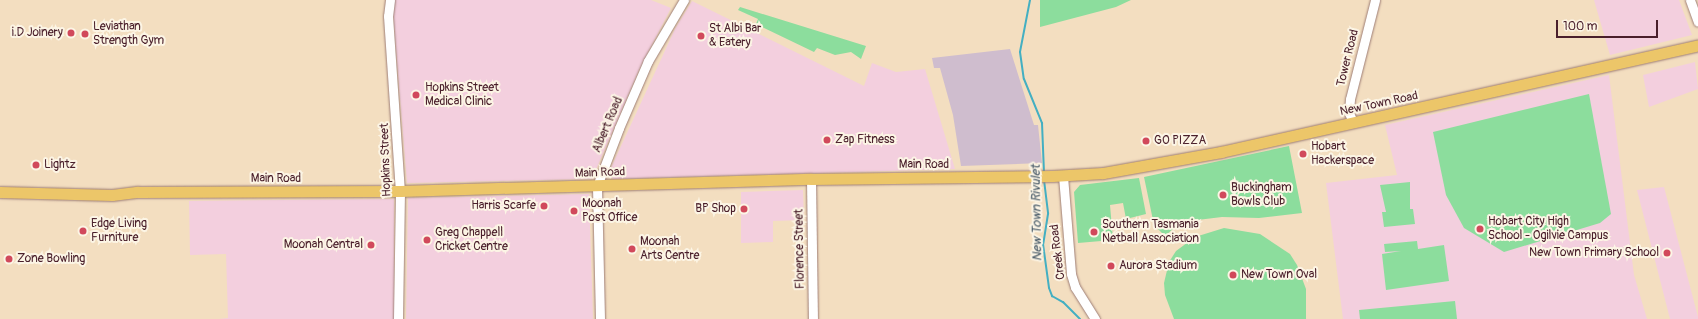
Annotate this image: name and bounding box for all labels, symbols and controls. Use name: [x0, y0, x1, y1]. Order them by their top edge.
scale bar: [1558, 12, 1660, 38]
text: 100 m: [1563, 19, 1597, 34]
place label: Leviathan Strength Gym: [93, 20, 164, 48]
place label: St Albi Bar & Eatery: [709, 22, 761, 50]
place label: i.D Joinery: [12, 26, 63, 40]
marker: i.D Joinery: [66, 28, 76, 38]
street label: Tower Road: [1334, 28, 1362, 88]
marker: Leviathan Strength Gym: [80, 29, 90, 39]
marker: St Albi Bar & Eatery: [696, 31, 706, 41]
place label: Hopkins Street Medical Clinic: [425, 81, 499, 109]
marker: Hopkins Street Medical Clinic: [410, 89, 422, 101]
street label: New Town Road: [1339, 89, 1419, 119]
street label: Albert Road: [590, 95, 626, 155]
street label: Hopkins Street: [378, 123, 394, 197]
place label: Zap Fitness: [835, 133, 895, 147]
place label: GO PIZZA: [1154, 134, 1206, 148]
marker: Zap Fitness: [822, 135, 832, 145]
marker: GO PIZZA: [1141, 136, 1151, 146]
place label: Hobart Hackerspace: [1311, 140, 1374, 168]
marker: Hobart Hackerspace: [1298, 149, 1308, 159]
place label: Lightz: [44, 158, 76, 172]
street label: Main Road: [899, 158, 949, 172]
marker: Lightz: [31, 160, 41, 170]
street label: Main Road: [575, 165, 625, 181]
water label: New Town Rivulet: [1028, 165, 1046, 261]
street label: Main Road: [251, 172, 301, 186]
place label: Buckingham Bowls Club: [1231, 181, 1292, 209]
marker: Buckingham Bowls Club: [1218, 190, 1228, 200]
place label: Moonah Post Office: [582, 197, 637, 225]
place label: Harris Scarfe: [471, 199, 536, 213]
marker: Harris Scarfe: [539, 201, 549, 211]
place label: BP Shop: [695, 202, 736, 216]
marker: BP Shop: [739, 204, 749, 214]
marker: Moonah Post Office: [569, 206, 579, 216]
street label: Florence Street: [792, 209, 808, 289]
place label: Hobart City High School - Ogilvie Campus: [1488, 215, 1608, 243]
place label: Edge Living Furniture: [91, 217, 147, 245]
place label: Southern Tasmania Netball Association: [1102, 218, 1199, 246]
street label: Creek Road: [1047, 223, 1069, 281]
marker: Hobart City High School - Ogilvie Campus: [1475, 224, 1485, 234]
marker: Edge Living Furniture: [78, 226, 88, 236]
place label: Greg Chappell Cricket Centre: [435, 226, 508, 254]
marker: Southern Tasmania Netball Association: [1089, 227, 1099, 237]
marker: Greg Chappell Cricket Centre: [422, 235, 432, 245]
place label: Moonah Arts Centre: [640, 235, 699, 263]
place label: Moonah Central: [284, 238, 363, 252]
marker: Moonah Central: [366, 240, 376, 250]
marker: Moonah Arts Centre: [627, 244, 637, 254]
place label: New Town Primary School: [1529, 246, 1659, 260]
marker: New Town Primary School: [1662, 248, 1672, 258]
place label: Zone Bowling: [17, 252, 85, 266]
marker: Zone Bowling: [4, 254, 14, 264]
place label: Aurora Stadium: [1119, 259, 1197, 273]
marker: Aurora Stadium: [1106, 261, 1116, 271]
place label: New Town Oval: [1241, 268, 1317, 282]
marker: New Town Oval: [1228, 270, 1238, 280]

